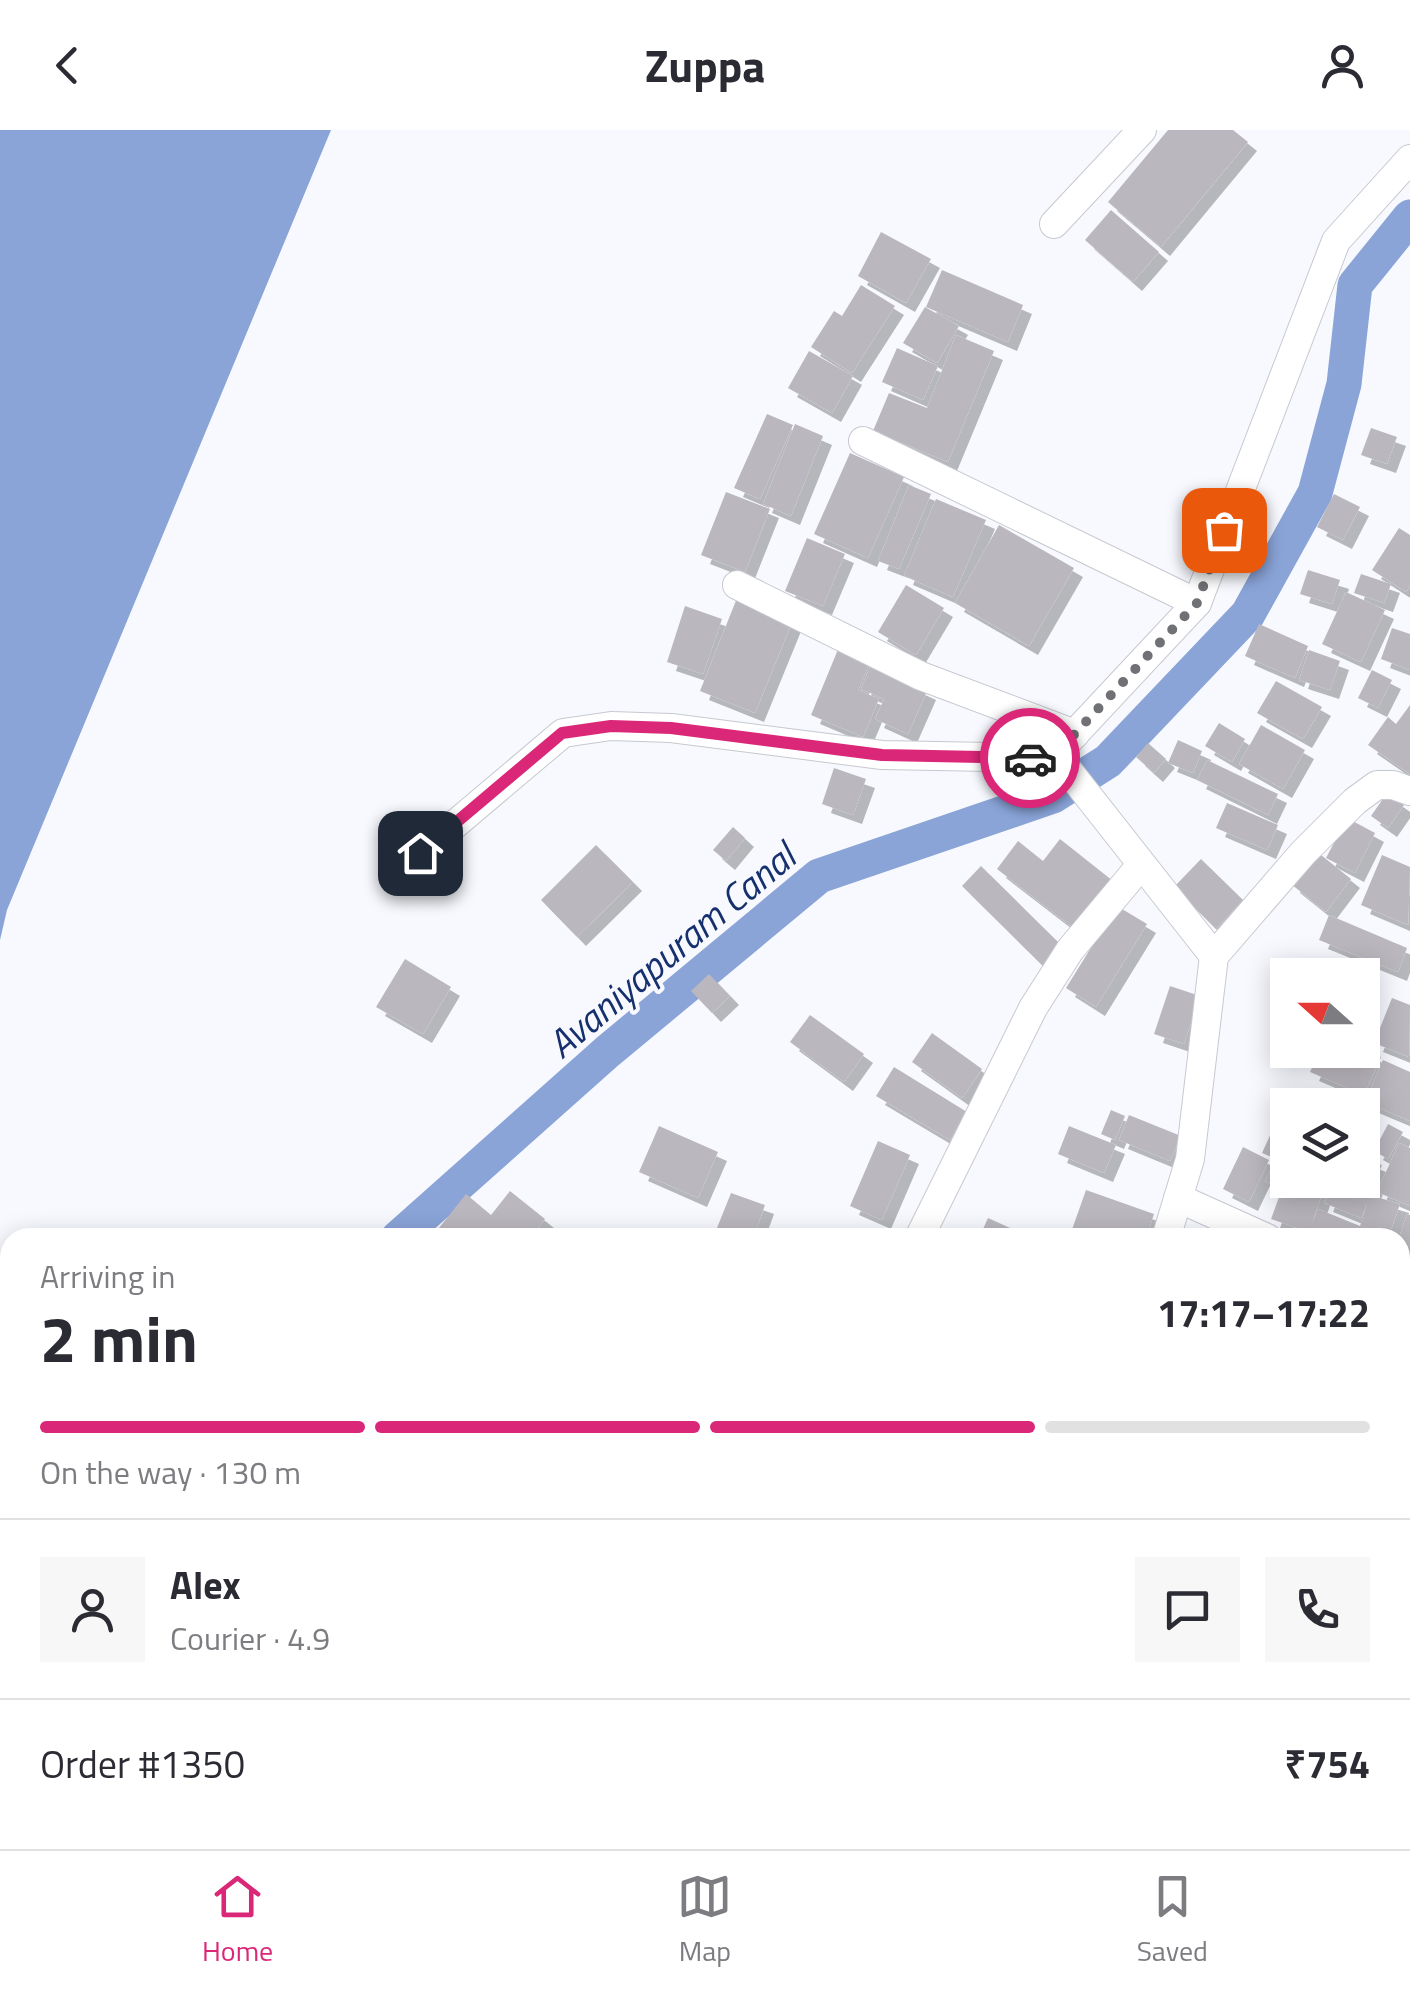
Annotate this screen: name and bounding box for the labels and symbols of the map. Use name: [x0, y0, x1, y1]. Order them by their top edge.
pin: [1182, 488, 1267, 573]
courier: [980, 708, 1080, 808]
pin: [378, 811, 463, 896]
water label: Avaniyapuram Canal: [534, 826, 811, 1071]
north arrow: [1270, 958, 1380, 1068]

